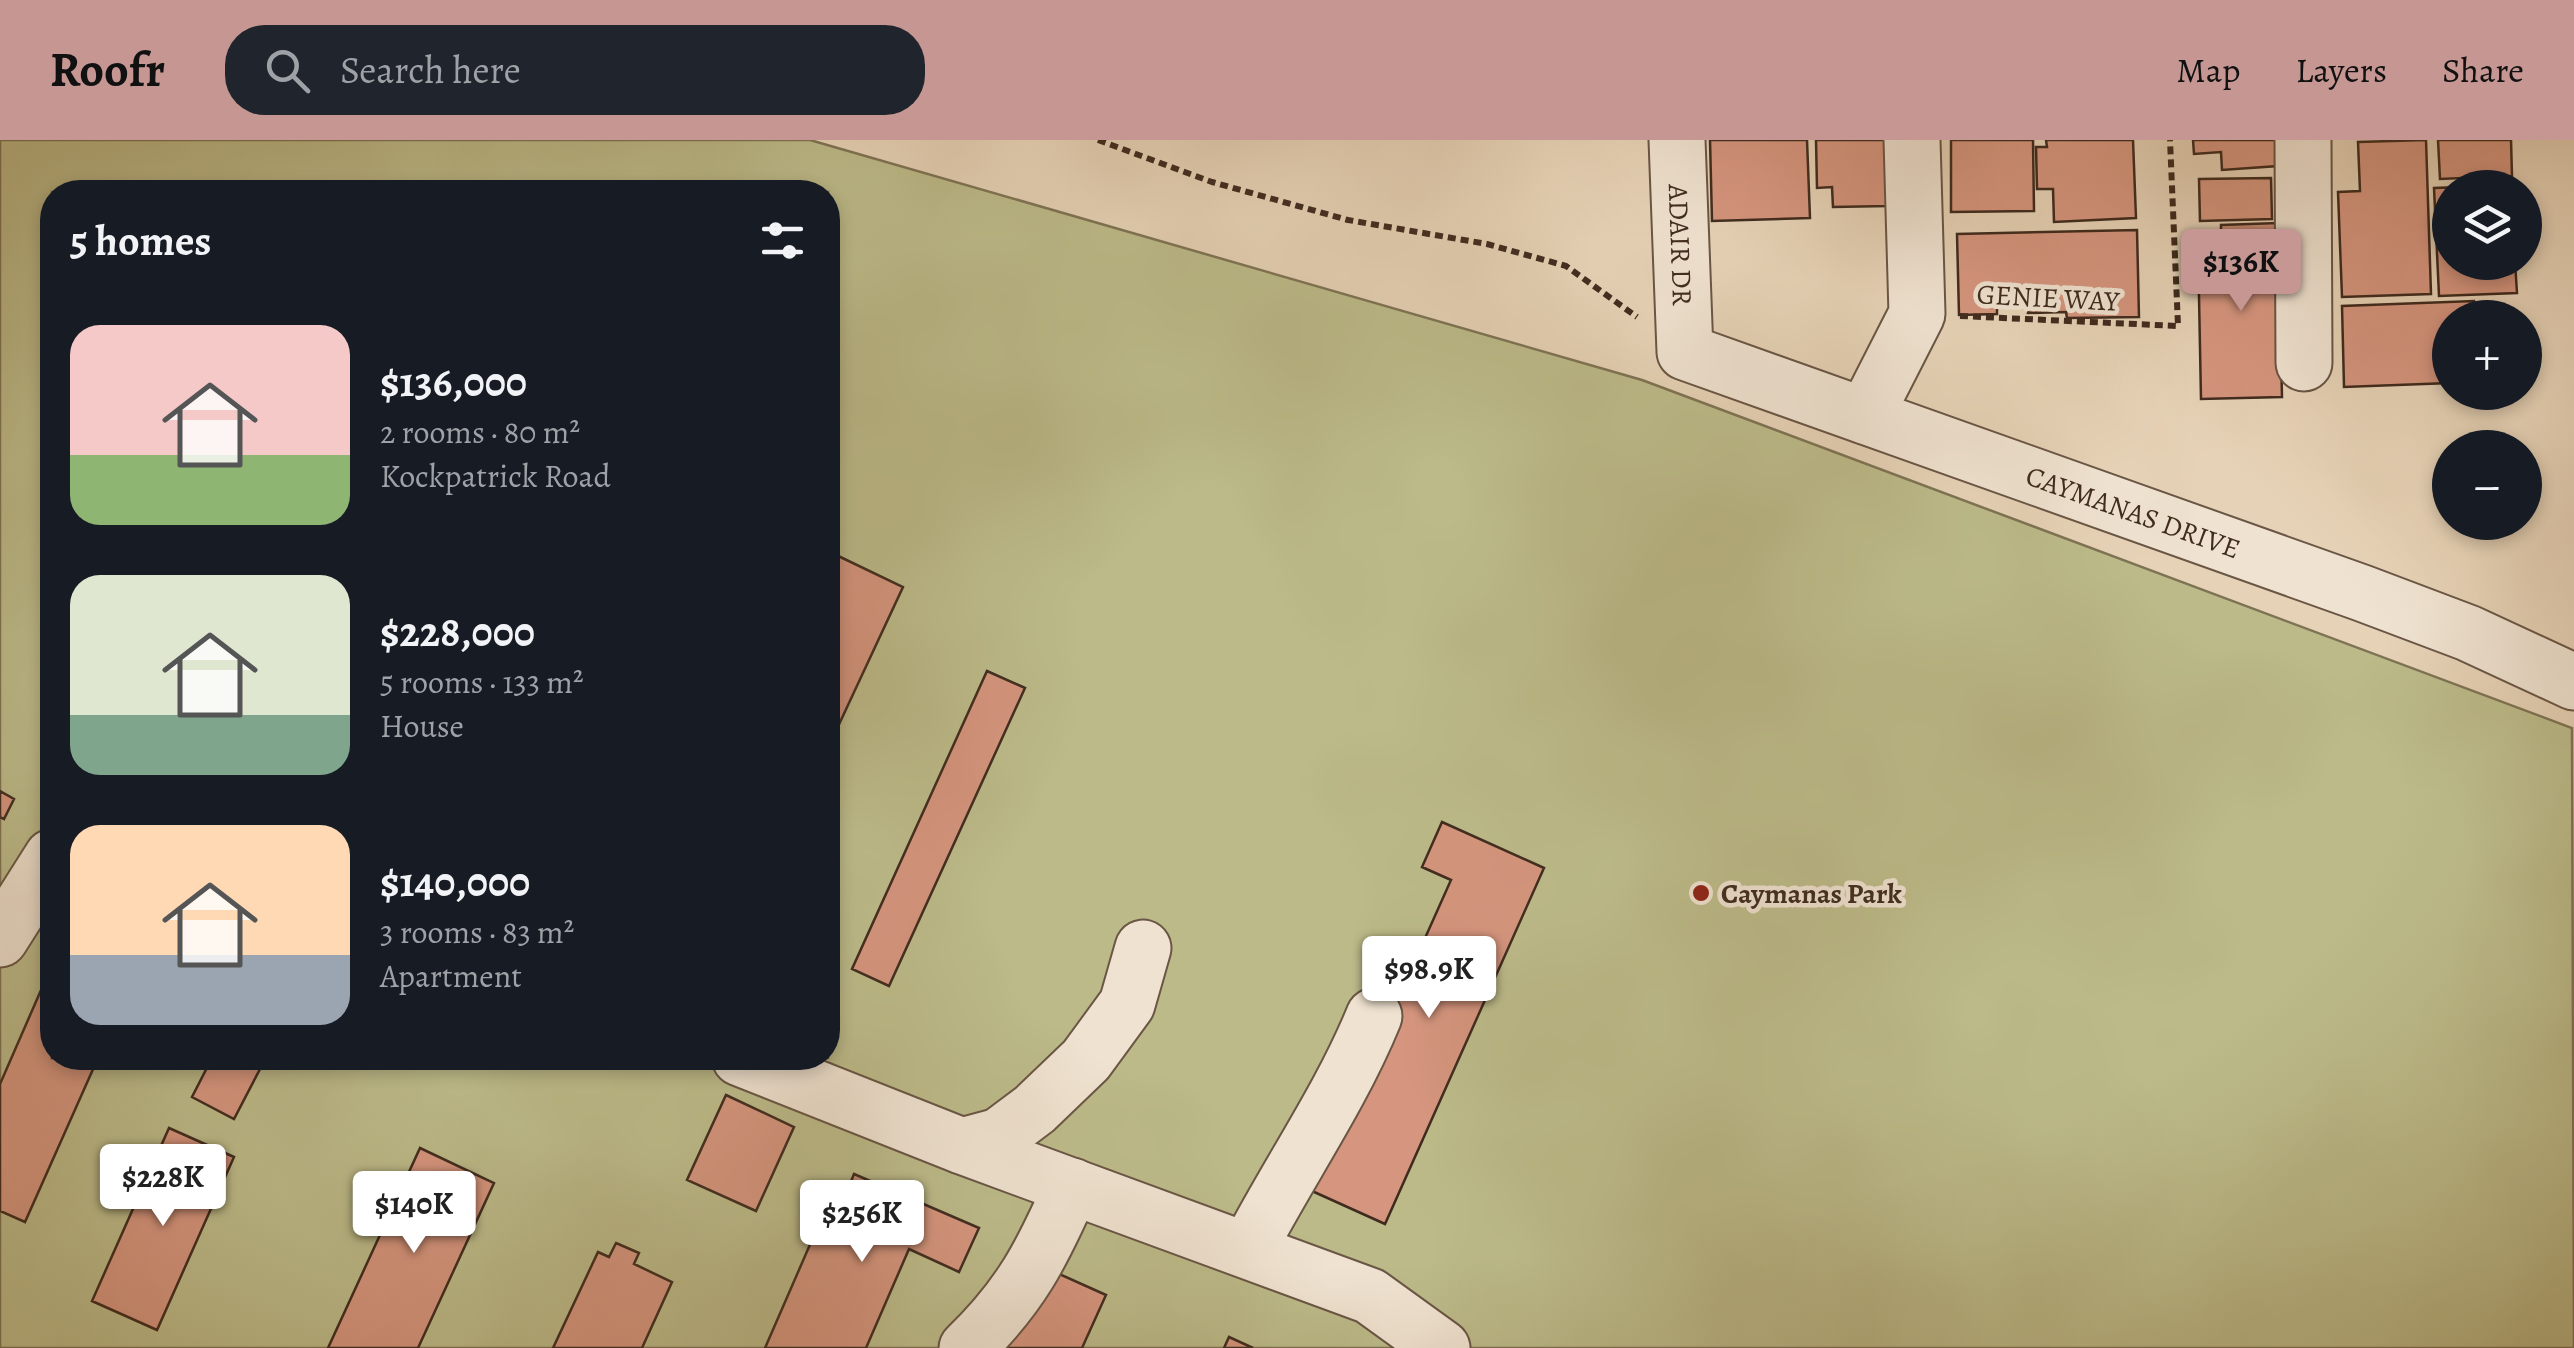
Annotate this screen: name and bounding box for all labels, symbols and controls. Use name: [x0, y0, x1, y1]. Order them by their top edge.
search box: [225, 25, 925, 115]
text: Roofr: [50, 37, 165, 103]
icon: search: [260, 43, 315, 98]
text: Search here: [340, 44, 521, 96]
text: Map: [2176, 46, 2240, 94]
text: Layers: [2295, 46, 2387, 94]
text: Share: [2442, 46, 2524, 94]
map controls: [2432, 170, 2542, 540]
button: layers: [2432, 170, 2542, 280]
street label: ADAIR DR: [1659, 182, 1701, 306]
text: 5 homes: [70, 212, 211, 269]
icon: filters: [755, 213, 810, 268]
pin: $136K: [2171, 229, 2311, 314]
text: $136K: [2203, 239, 2279, 283]
street label: GENIE WAY: [1976, 275, 2121, 321]
button: +: [2432, 300, 2542, 410]
text: $136,000: [380, 353, 527, 410]
icon: home: [150, 365, 270, 485]
text: 2 rooms · 80 m²: [380, 410, 580, 454]
button: −: [2432, 430, 2542, 540]
text: Kockpatrick Road: [380, 454, 611, 498]
street label: CAYMANAS DRIVE: [2021, 457, 2245, 568]
text: $228,000: [380, 603, 535, 660]
icon: home: [150, 615, 270, 735]
text: 5 rooms · 133 m²: [380, 660, 583, 704]
text: House: [380, 704, 464, 748]
text: $140,000: [380, 853, 530, 910]
icon: home: [150, 865, 270, 985]
place label: Caymanas Park: [1721, 875, 1902, 913]
marker: Caymanas Park: [1690, 882, 1712, 904]
text: 3 rooms · 83 m²: [380, 910, 574, 954]
pin: $98.9K: [1348, 936, 1510, 1021]
text: $98.9K: [1384, 946, 1474, 990]
text: Apartment: [380, 954, 522, 998]
pin: $228K: [93, 1144, 233, 1229]
text: $228K: [122, 1154, 204, 1198]
pin: $140K: [344, 1171, 484, 1256]
pin: $256K: [792, 1180, 932, 1265]
text: $140K: [375, 1181, 453, 1225]
text: $256K: [822, 1190, 902, 1234]

